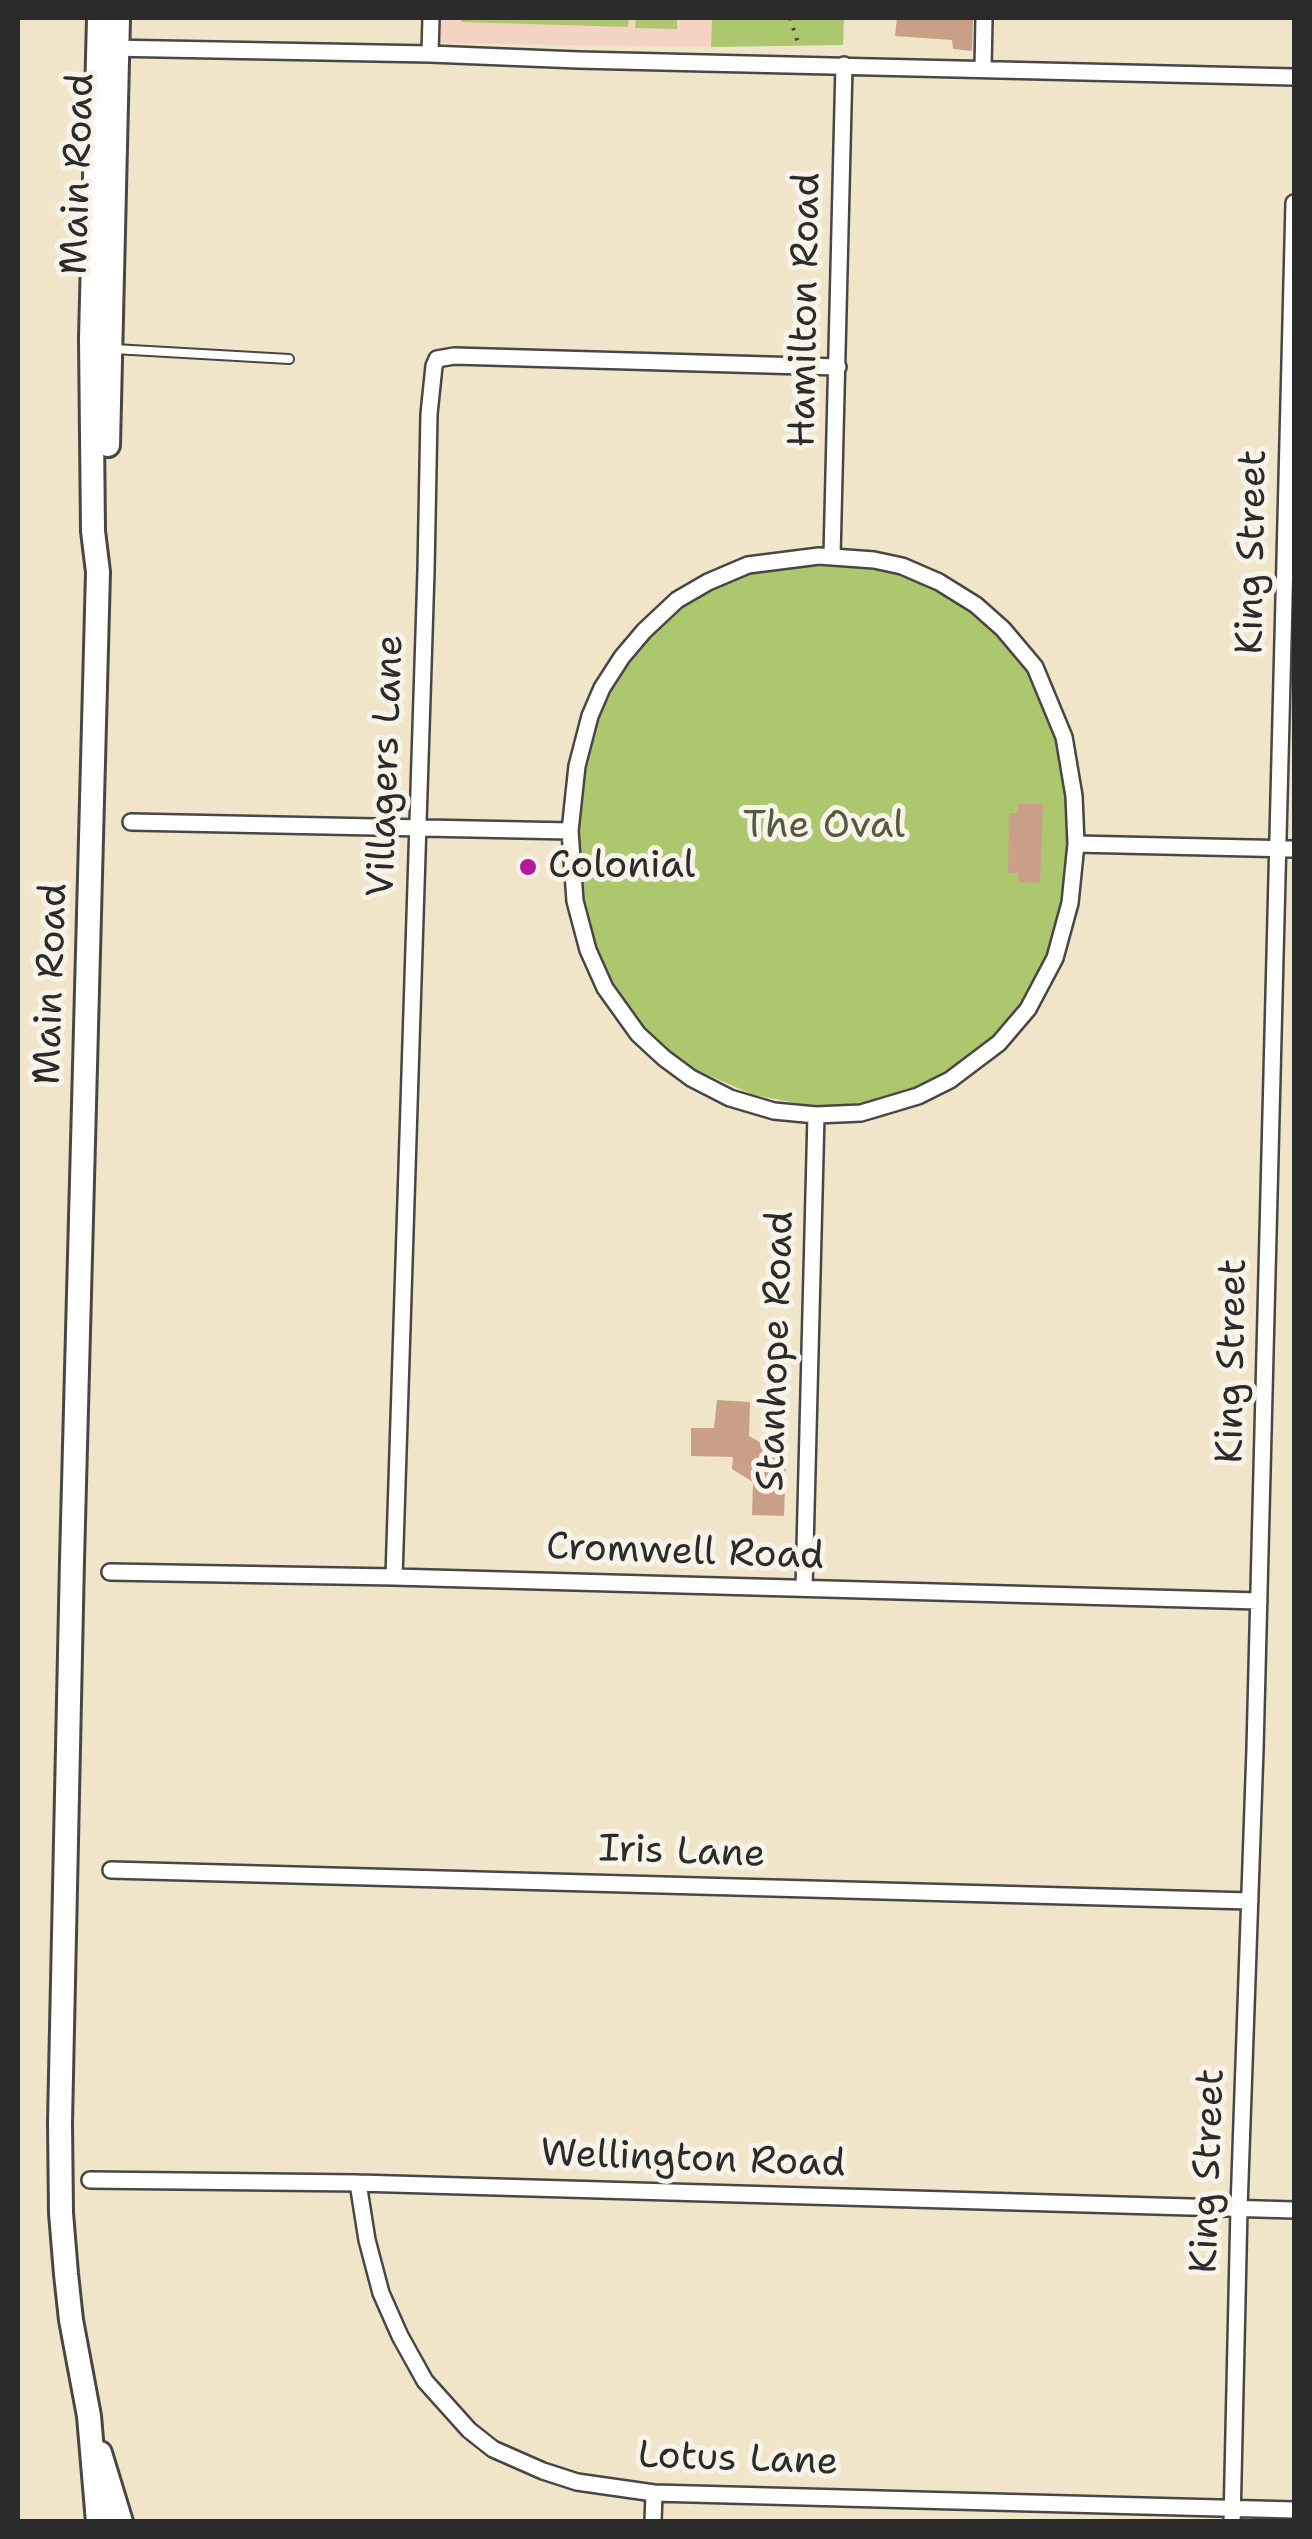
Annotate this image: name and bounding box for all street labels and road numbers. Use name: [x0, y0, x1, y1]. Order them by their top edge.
street label: Main Road: [53, 72, 105, 276]
street label: Hamilton Road: [781, 172, 831, 448]
street label: King Street: [1228, 449, 1278, 655]
street label: Villagers Lane: [360, 634, 414, 898]
street label: Main Road: [26, 882, 78, 1086]
street label: Stanhope Road: [749, 1210, 805, 1492]
street label: King Street: [1208, 1258, 1258, 1464]
street label: Cromwell Road: [545, 1525, 825, 1581]
street label: Iris Lane: [598, 1827, 766, 1879]
street label: King Street: [1183, 2068, 1235, 2274]
street label: Wellington Road: [540, 2132, 846, 2188]
street label: Lotus Lane: [637, 2434, 839, 2486]

